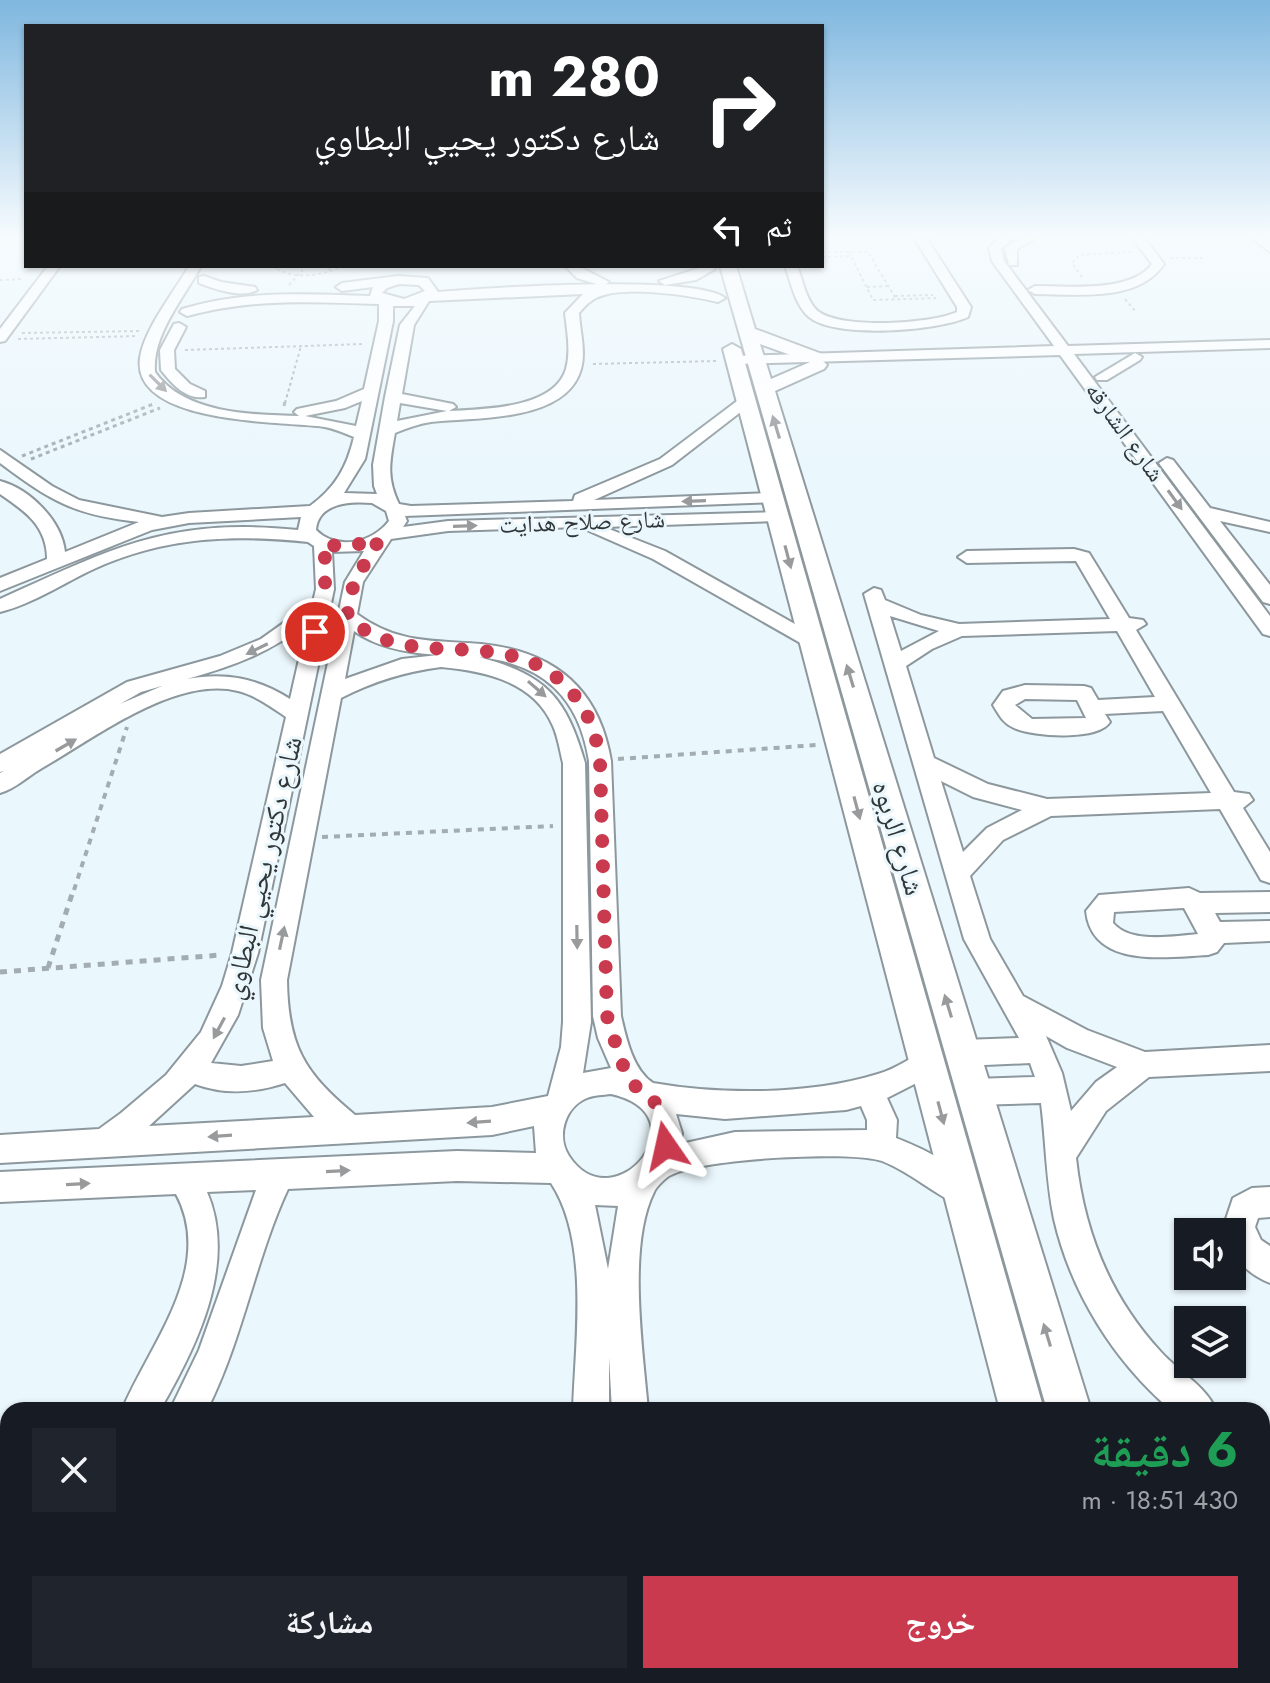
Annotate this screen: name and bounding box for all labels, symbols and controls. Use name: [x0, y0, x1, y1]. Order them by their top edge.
text: 280 m: [488, 36, 660, 117]
icon: right: [688, 56, 792, 160]
text: شارع دكتور يحيي البطاوي: [314, 111, 660, 163]
text: ثم: [766, 205, 792, 248]
icon: left: [706, 208, 750, 252]
one-way arrow: [148, 373, 166, 392]
street label: شارع الشارقه: [1077, 375, 1174, 489]
one-way arrow: [769, 414, 782, 438]
one-way arrow: [1166, 490, 1182, 511]
one-way arrow: [681, 494, 706, 507]
street label: شارع صلاح هدايت: [498, 501, 666, 542]
one-way arrow: [453, 519, 478, 532]
one-way arrow: [783, 545, 795, 570]
pin: [281, 598, 349, 666]
icon: arrive: [293, 610, 337, 654]
one-way arrow: [245, 642, 269, 656]
one-way arrow: [843, 663, 856, 687]
one-way arrow: [526, 680, 546, 697]
street label: شارع دكتور يحيي البطاوي: [212, 732, 315, 1004]
one-way arrow: [55, 738, 78, 752]
street label: شارع الربوه: [862, 776, 935, 900]
one-way arrow: [851, 796, 863, 821]
one-way arrow: [277, 925, 289, 950]
one-way arrow: [571, 925, 583, 950]
one-way arrow: [941, 993, 954, 1017]
one-way arrow: [213, 1017, 227, 1039]
one-way arrow: [935, 1101, 948, 1125]
position arrow: [624, 1104, 708, 1188]
one-way arrow: [466, 1116, 491, 1129]
one-way arrow: [207, 1130, 232, 1143]
one-way arrow: [326, 1165, 351, 1178]
one-way arrow: [66, 1177, 91, 1190]
map controls: [1174, 1218, 1246, 1378]
button: sound: [1174, 1218, 1246, 1290]
button: layers: [1174, 1306, 1246, 1378]
one-way arrow: [1040, 1323, 1053, 1347]
text: 6 دقيقة: [1091, 1416, 1238, 1485]
button: close: [32, 1428, 116, 1512]
text: 430 m · 18:51: [1081, 1481, 1238, 1519]
button: مشاركة: [32, 1576, 627, 1668]
button: خروج: [643, 1576, 1238, 1668]

